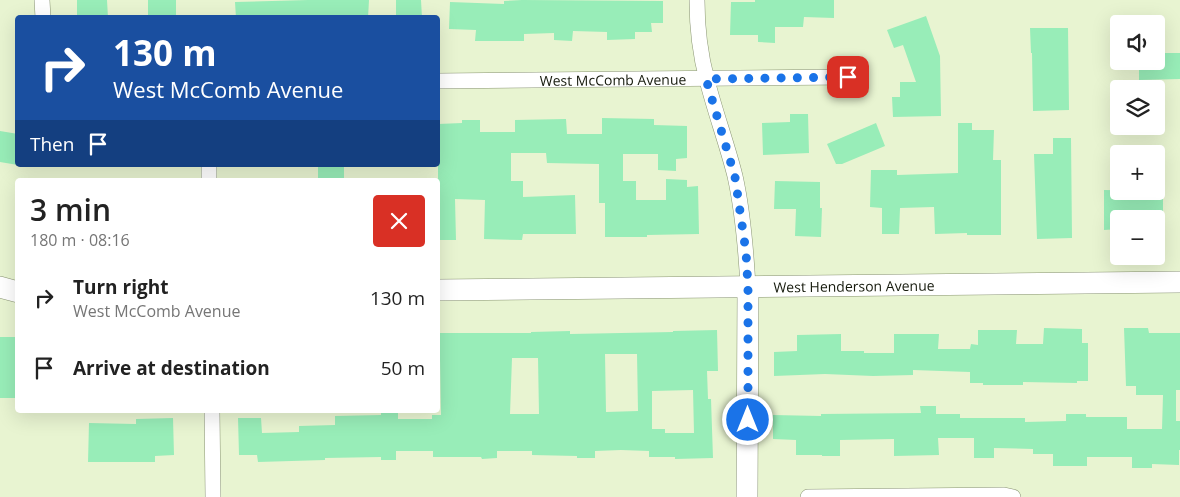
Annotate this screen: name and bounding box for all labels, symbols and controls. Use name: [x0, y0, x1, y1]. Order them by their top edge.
map controls: [1110, 15, 1165, 265]
button: sound: [1110, 15, 1165, 70]
text: 130 m: [113, 29, 217, 76]
icon: right: [30, 35, 95, 100]
pin: [827, 56, 869, 98]
icon: arrive: [834, 63, 862, 91]
street label: West McComb Avenue: [540, 69, 687, 90]
text: West McComb Avenue: [113, 74, 343, 104]
button: layers: [1110, 80, 1165, 135]
icon: arrive: [84, 130, 112, 158]
text: Then: [30, 131, 74, 157]
button: +: [1110, 145, 1165, 200]
text: 3 min: [30, 189, 111, 230]
button: close: [373, 195, 425, 247]
button: −: [1110, 210, 1165, 265]
text: 180 m · 08:16: [30, 229, 130, 251]
text: Turn right: [73, 274, 168, 300]
street label: West Henderson Avenue: [773, 275, 935, 296]
icon: right: [30, 284, 58, 312]
text: 130 m: [370, 285, 425, 311]
text: West McComb Avenue: [73, 300, 240, 322]
icon: arrive: [30, 354, 58, 382]
text: Arrive at destination: [73, 355, 270, 381]
text: 50 m: [381, 355, 425, 381]
position arrow: [721, 393, 773, 445]

